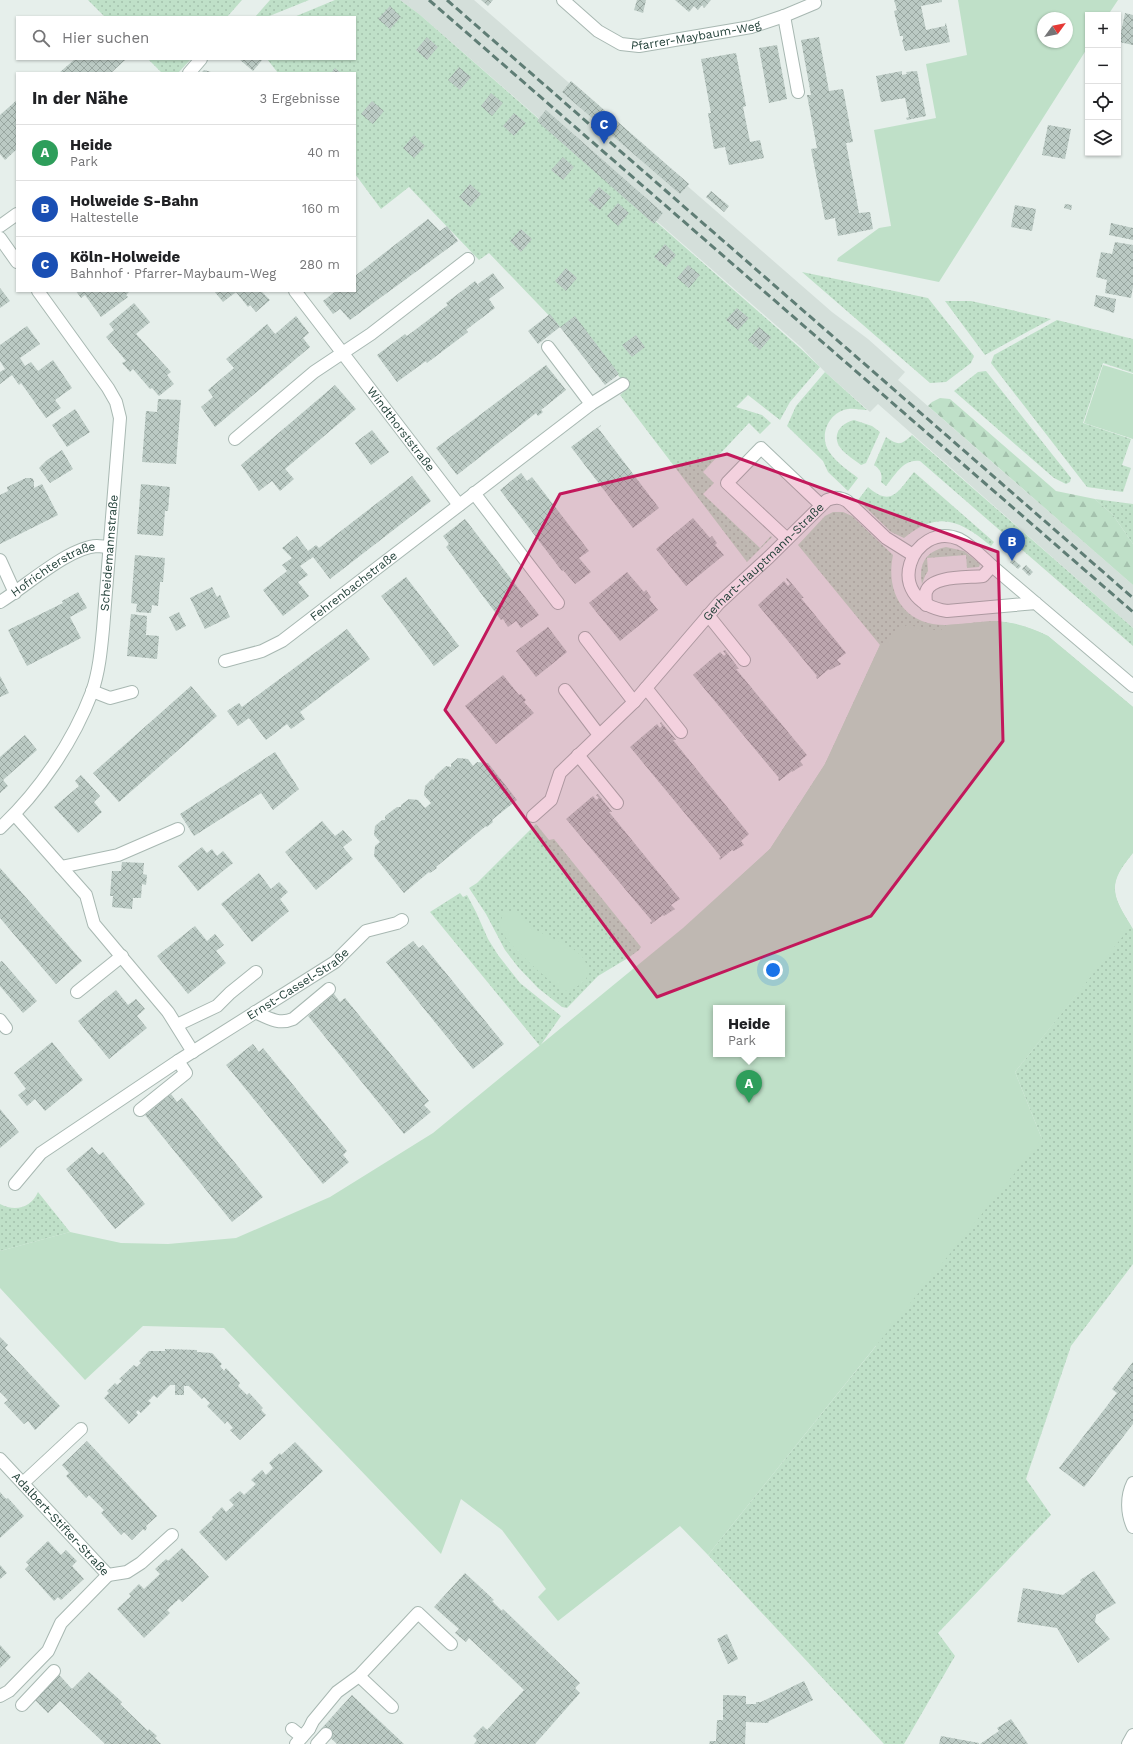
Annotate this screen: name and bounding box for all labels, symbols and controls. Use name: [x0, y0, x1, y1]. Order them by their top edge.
north arrow: [1037, 12, 1073, 48]
map controls: [1085, 12, 1121, 156]
button: +: [1085, 12, 1121, 48]
search box: [16, 16, 356, 60]
street label: Pfarrer-Maybaum-Weg: [630, 17, 763, 53]
icon: search: [30, 27, 52, 49]
text: Hier suchen: [62, 29, 149, 47]
button: −: [1085, 48, 1121, 84]
button: locate: [1085, 84, 1121, 120]
text: In der Nähe: [32, 88, 128, 108]
text: 3 Ergebnisse: [259, 91, 340, 106]
pin: C: [591, 111, 617, 144]
button: layers: [1085, 120, 1121, 156]
text: Heide: [70, 136, 112, 154]
text: A: [41, 145, 49, 160]
text: 40 m: [307, 145, 340, 160]
text: Park: [70, 154, 98, 169]
text: Holweide S-Bahn: [70, 192, 199, 210]
text: B: [41, 201, 49, 216]
text: 160 m: [302, 201, 340, 216]
text: Haltestelle: [70, 210, 139, 225]
text: Köln-Holweide: [70, 248, 180, 266]
text: C: [41, 257, 49, 272]
text: 280 m: [300, 257, 340, 272]
text: Bahnhof · Pfarrer-Maybaum-Weg: [70, 266, 276, 281]
street label: Windthorststraße: [364, 384, 438, 474]
street label: Scheidemannstraße: [97, 494, 121, 612]
street label: Gerhart-Hauptmann-Straße: [700, 500, 827, 624]
pin: B: [999, 528, 1025, 561]
street label: Hofrichterstraße: [8, 539, 97, 600]
street label: Fehrenbachstraße: [307, 548, 400, 624]
street label: Ernst-Cassel-Straße: [244, 945, 352, 1023]
your location: [763, 960, 783, 980]
popup: [713, 1005, 785, 1057]
text: Heide: [728, 1015, 770, 1033]
text: Park: [728, 1033, 756, 1048]
pin: A: [736, 1070, 762, 1103]
street label: Adalbert-Stifter-Straße: [9, 1470, 112, 1579]

